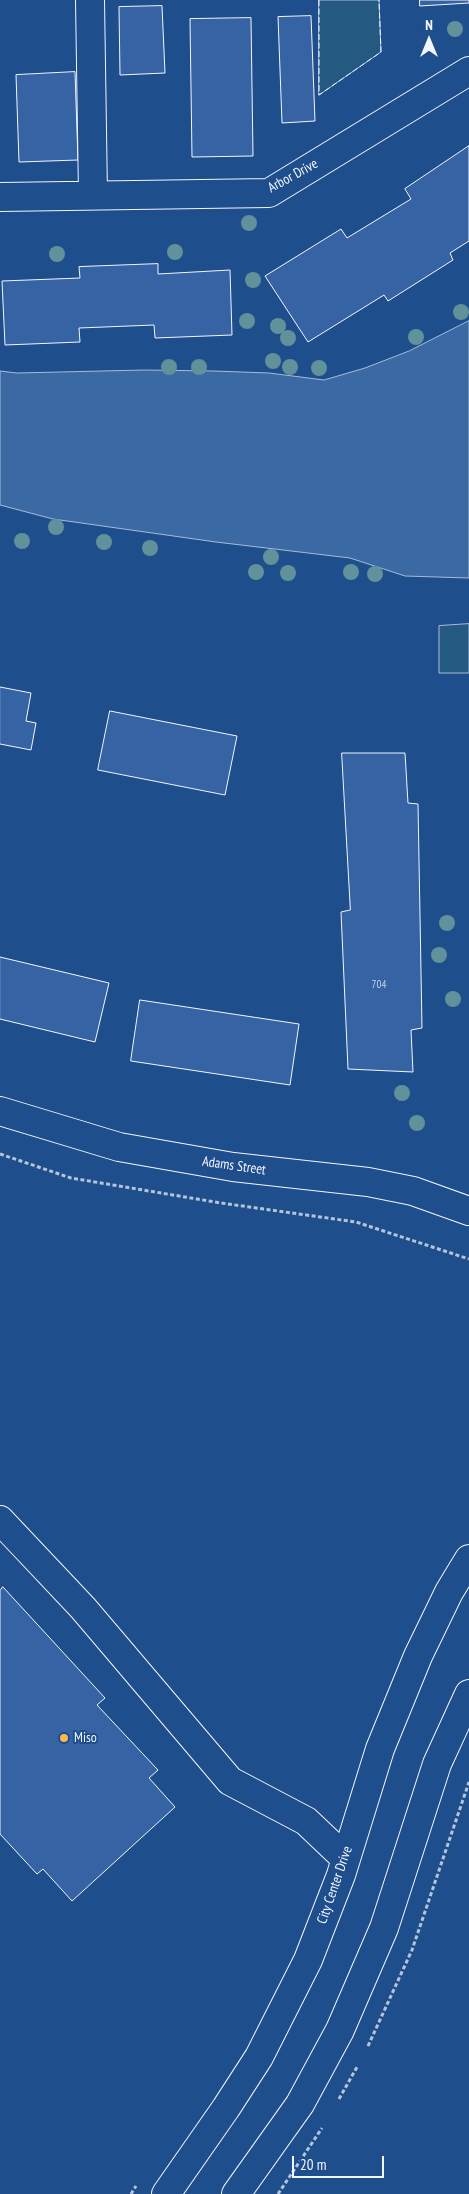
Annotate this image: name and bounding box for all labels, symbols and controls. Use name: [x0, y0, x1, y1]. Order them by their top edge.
north arrow: [404, 15, 454, 65]
text: N: [425, 16, 433, 34]
street label: Arbor Drive: [265, 155, 321, 197]
house number: 704: [372, 978, 386, 992]
street label: Adams Street: [201, 1153, 267, 1179]
place label: Miso: [74, 1730, 97, 1746]
marker: Miso: [58, 1732, 70, 1744]
street label: City Center Drive: [314, 1844, 356, 1926]
scale bar: [294, 2146, 386, 2178]
text: 20 m: [300, 2155, 326, 2174]

